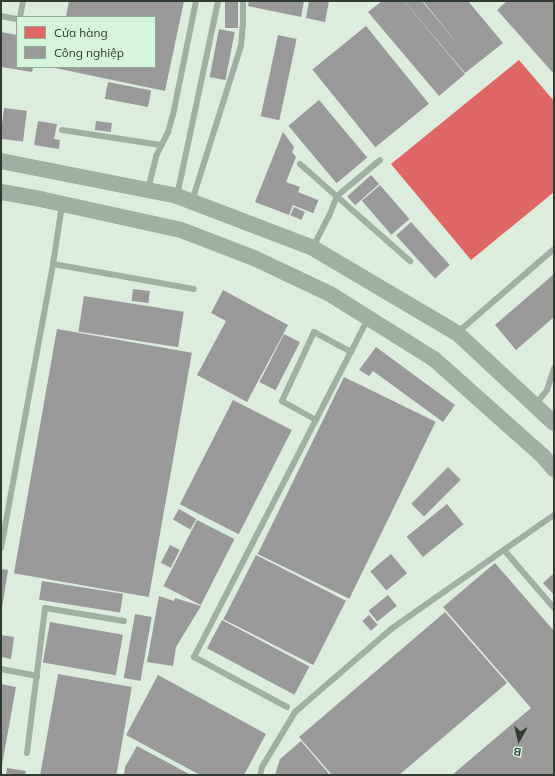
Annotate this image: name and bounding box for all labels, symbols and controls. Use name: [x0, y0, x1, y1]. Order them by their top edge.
legend: [16, 16, 156, 68]
text: Cửa hàng: [54, 25, 108, 40]
text: Công nghiệp: [54, 45, 124, 60]
north arrow: [499, 720, 539, 760]
text: B: [513, 744, 522, 759]

